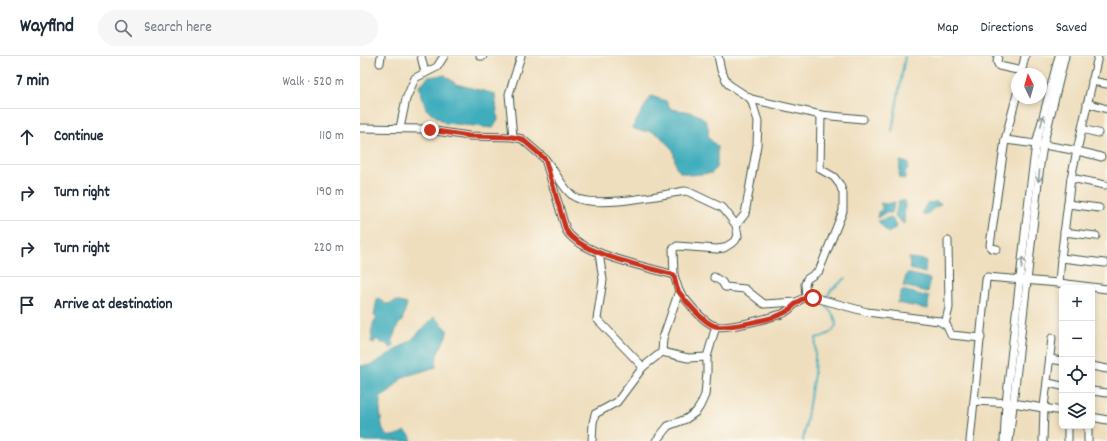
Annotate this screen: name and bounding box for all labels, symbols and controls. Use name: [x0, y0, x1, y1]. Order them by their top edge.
search box: [98, 10, 378, 46]
text: Wayfind: [20, 14, 74, 41]
icon: search: [112, 17, 134, 39]
text: Search here: [144, 17, 212, 39]
text: Map: [937, 18, 959, 38]
text: Directions: [981, 18, 1034, 38]
text: Saved: [1056, 18, 1087, 38]
north arrow: [1011, 68, 1047, 104]
text: 7 min: [16, 70, 49, 94]
text: Walk · 520 m: [282, 73, 344, 92]
one-way arrow: [1039, 114, 1047, 127]
route end: [421, 121, 439, 139]
icon: ahead: [16, 126, 38, 148]
text: Continue: [54, 126, 103, 148]
text: 110 m: [319, 127, 344, 146]
one-way arrow: [1035, 169, 1043, 182]
icon: right: [16, 182, 38, 204]
text: Turn right: [54, 182, 110, 204]
text: 190 m: [316, 183, 344, 202]
icon: right: [16, 238, 38, 260]
text: Turn right: [54, 238, 110, 260]
text: 220 m: [314, 239, 344, 258]
one-way arrow: [1019, 257, 1026, 270]
map controls: [1059, 285, 1095, 429]
button: +: [1059, 285, 1095, 321]
route start: [804, 289, 822, 307]
icon: arrive: [16, 294, 38, 316]
text: Arrive at destination: [54, 294, 172, 316]
button: −: [1059, 321, 1095, 357]
button: locate: [1059, 357, 1095, 393]
button: layers: [1059, 393, 1095, 429]

